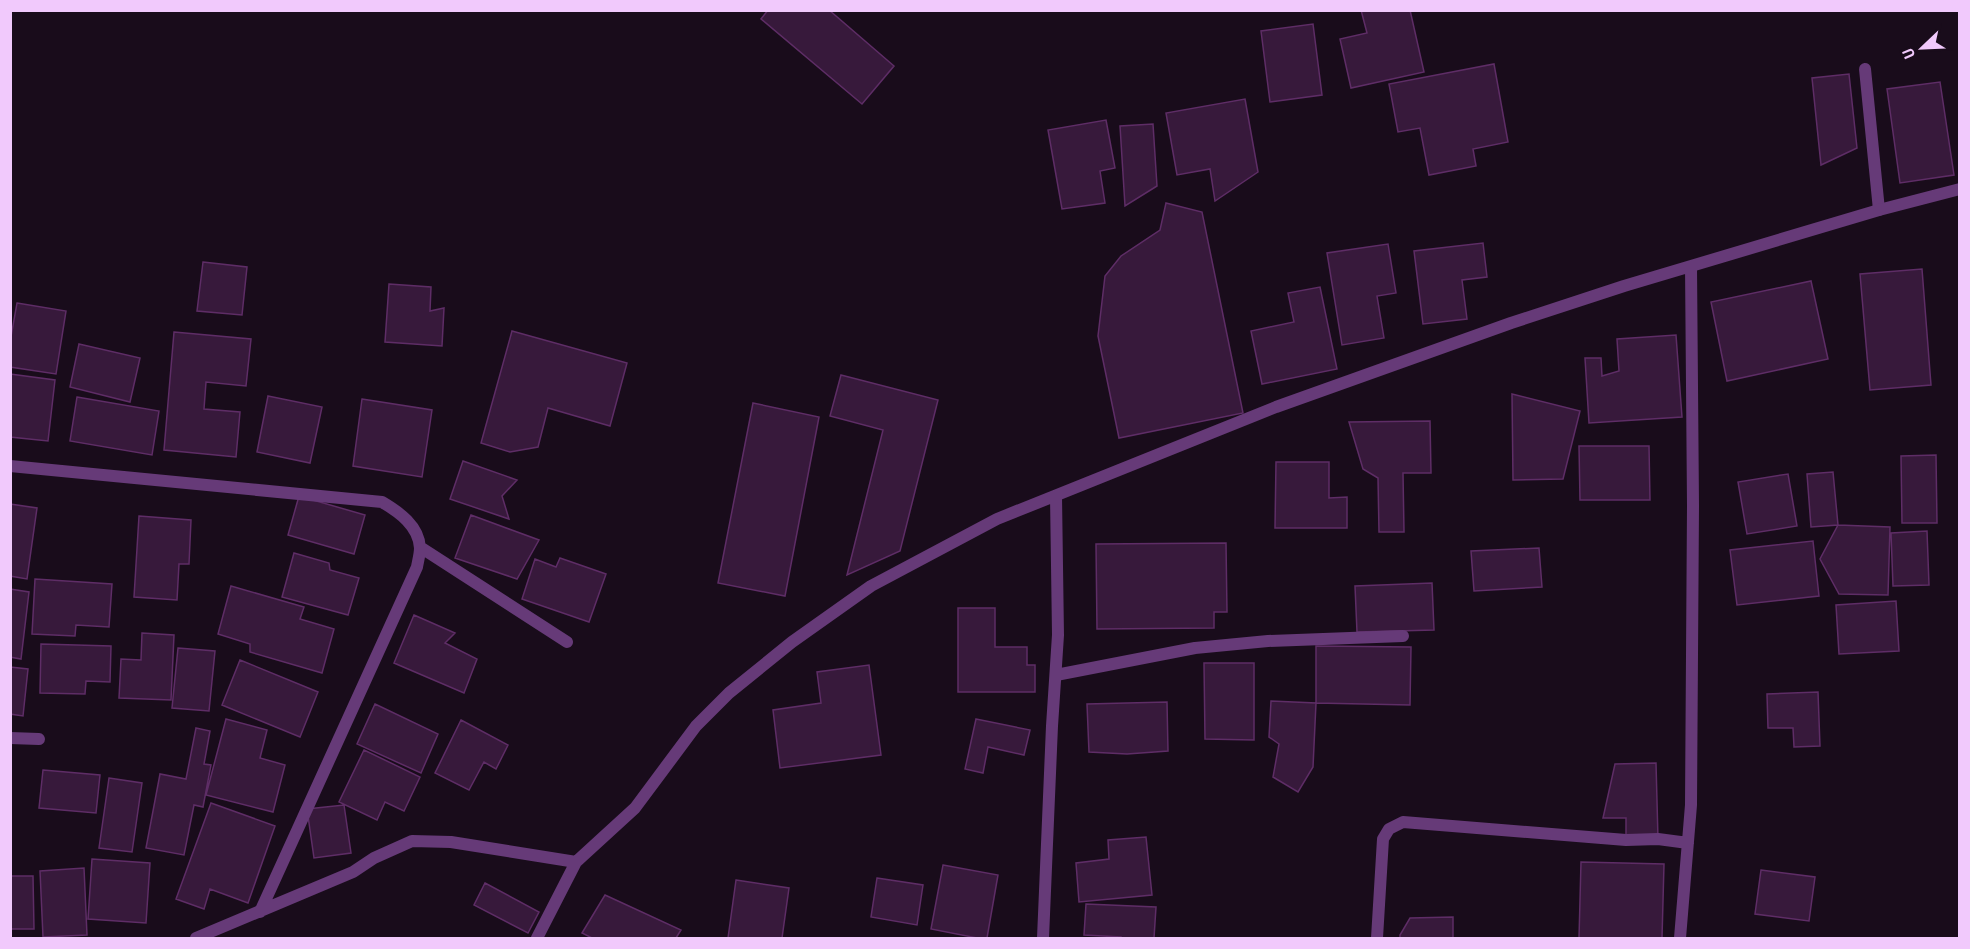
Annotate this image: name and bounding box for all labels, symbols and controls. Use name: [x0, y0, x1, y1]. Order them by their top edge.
north arrow: [1892, 18, 1952, 78]
text: U: [1896, 45, 1920, 63]

